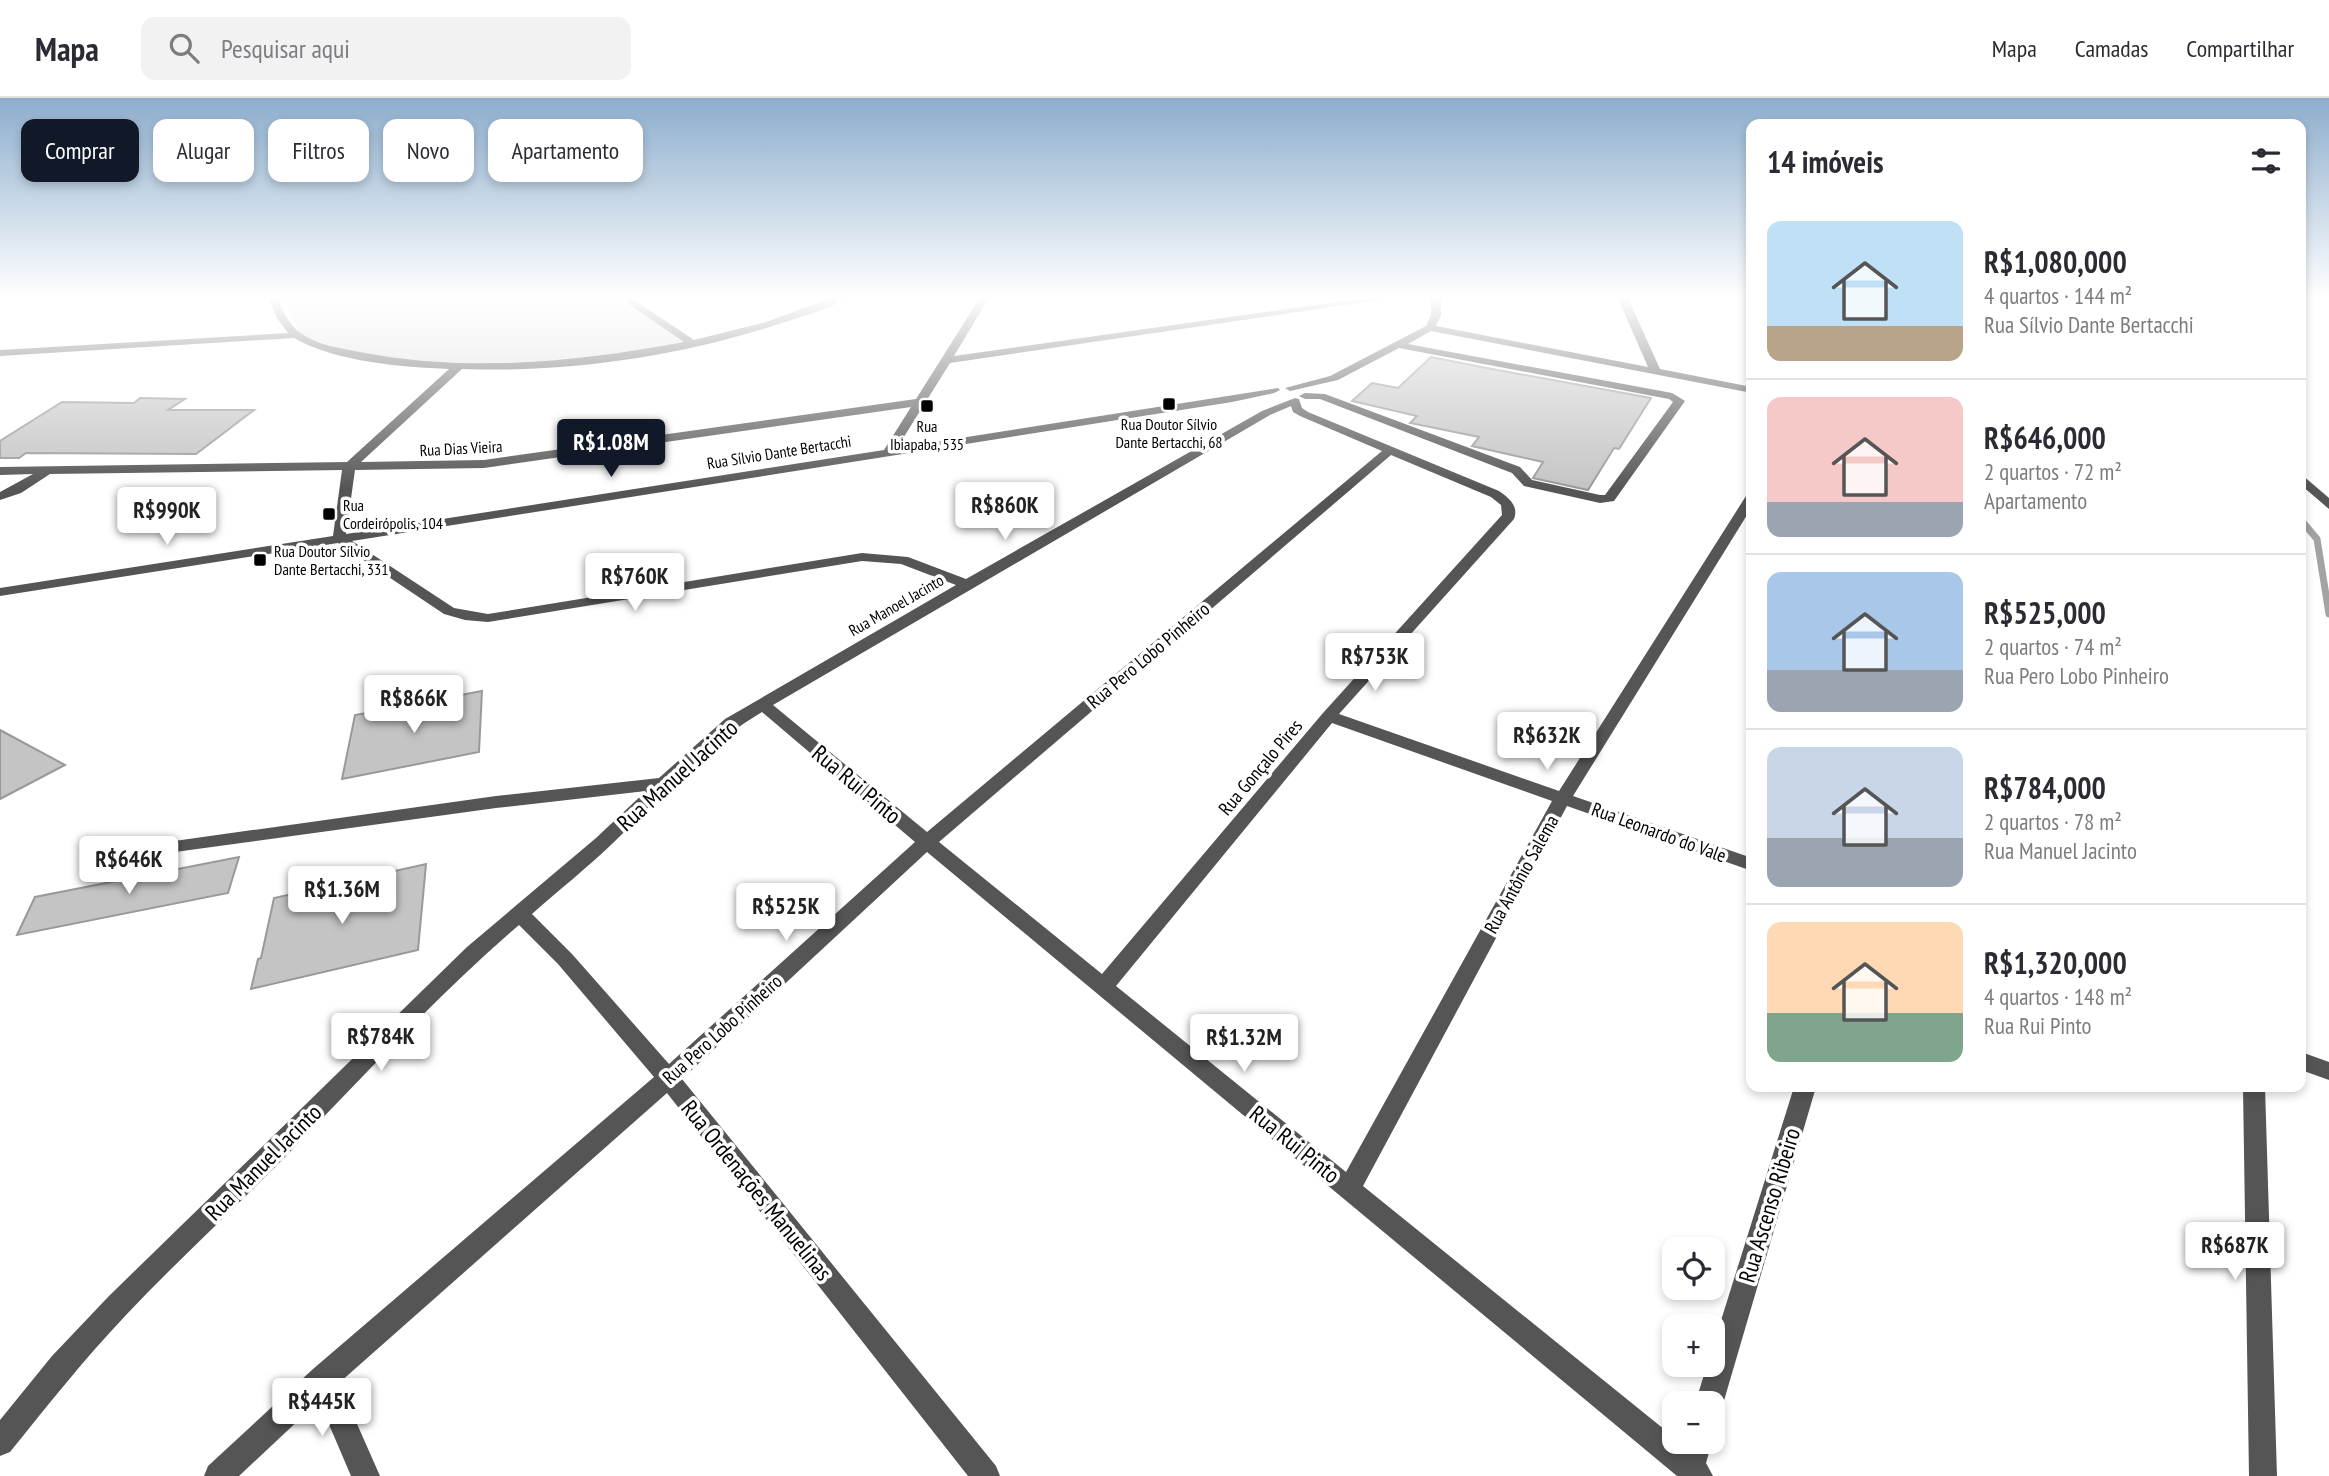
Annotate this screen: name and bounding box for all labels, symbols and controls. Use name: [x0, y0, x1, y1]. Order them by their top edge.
search box: [141, 17, 631, 80]
text: Mapa: [35, 27, 99, 70]
icon: search: [165, 29, 203, 67]
text: Pesquisar aqui: [221, 32, 350, 65]
text: Mapa: [1992, 33, 2037, 64]
text: Camadas: [2075, 33, 2148, 64]
text: Compartilhar: [2186, 33, 2294, 64]
chip: Comprar: [21, 119, 139, 182]
chip: Alugar: [153, 119, 254, 182]
chip: Filtros: [268, 119, 369, 182]
chip: Novo: [383, 119, 474, 182]
chip: Apartamento: [488, 119, 643, 182]
text: 14 imóveis: [1767, 142, 1883, 181]
icon: filters: [2247, 142, 2285, 180]
text: R$1,080,000: [1984, 242, 2127, 281]
icon: home: [1823, 249, 1907, 333]
text: 4 quartos · 144 m²: [1984, 281, 2132, 310]
text: Rua Sílvio Dante Bertacchi: [1984, 310, 2194, 339]
marker: Rua Doutor Sílvio Dante Bertacchi, 68: [1161, 396, 1177, 412]
marker: Rua Ibiapaba, 535: [919, 398, 935, 414]
place label: Rua Doutor Sílvio Dante Bertacchi, 68: [1115, 414, 1223, 452]
place label: Rua Ibiapaba, 535: [890, 416, 964, 454]
text: R$646,000: [1984, 418, 2106, 457]
pin: R$1.08M: [546, 420, 676, 479]
icon: home: [1823, 425, 1907, 509]
text: R$1.08M: [573, 427, 649, 456]
street label: Rua Sílvio Dante Bertacchi: [705, 431, 853, 473]
street label: Rua Dias Vieira: [419, 436, 503, 460]
text: 2 quartos · 72 m²: [1984, 457, 2122, 486]
pin: R$860K: [948, 482, 1062, 542]
text: Apartamento: [1984, 486, 2087, 515]
pin: R$990K: [110, 488, 224, 547]
text: R$860K: [971, 490, 1039, 519]
text: R$990K: [133, 495, 201, 524]
place label: Rua Cordeirópolis, 104: [343, 495, 443, 533]
marker: Rua Cordeirópolis, 104: [321, 506, 337, 522]
place label: Rua Doutor Sílvio Dante Bertacchi, 331: [274, 541, 388, 579]
marker: Rua Doutor Sílvio Dante Bertacchi, 331: [252, 552, 268, 568]
pin: R$760K: [578, 554, 692, 613]
text: R$760K: [601, 561, 669, 590]
street label: Rua Manoel Jacinto: [845, 570, 947, 640]
text: R$525,000: [1984, 593, 2106, 632]
street label: Rua Pero Lobo Pinheiro: [1082, 597, 1214, 713]
icon: home: [1823, 600, 1907, 684]
text: 2 quartos · 74 m²: [1984, 632, 2122, 661]
pin: R$753K: [1318, 634, 1432, 693]
text: R$753K: [1341, 641, 1409, 670]
text: Rua Pero Lobo Pinheiro: [1984, 661, 2169, 690]
pin: R$866K: [357, 676, 471, 735]
text: R$866K: [380, 683, 448, 712]
pin: R$632K: [1490, 712, 1604, 772]
street label: Rua Manuel Jacinto: [610, 713, 744, 837]
street label: Rua Gonçalo Pires: [1213, 714, 1307, 820]
text: R$632K: [1513, 720, 1581, 749]
street label: Rua Rui Pinto: [806, 738, 908, 830]
text: R$784,000: [1984, 768, 2106, 807]
icon: home: [1823, 775, 1907, 859]
street label: Rua Leonardo do Vale: [1588, 797, 1730, 868]
text: 2 quartos · 78 m²: [1984, 807, 2122, 836]
street label: Rua Antônio Salema: [1479, 811, 1563, 937]
pin: R$646K: [72, 836, 186, 896]
text: Rua Manuel Jacinto: [1984, 836, 2137, 865]
text: R$646K: [95, 844, 163, 873]
pin: R$1.36M: [277, 866, 407, 926]
text: R$1.36M: [304, 874, 380, 903]
pin: R$525K: [729, 884, 843, 943]
text: R$525K: [752, 891, 820, 920]
text: R$1,320,000: [1984, 943, 2127, 982]
icon: home: [1823, 950, 1907, 1034]
street label: Rua Pero Lobo Pinheiro: [657, 969, 787, 1089]
text: 4 quartos · 148 m²: [1984, 982, 2132, 1011]
text: Rua Rui Pinto: [1984, 1011, 2092, 1040]
pin: R$784K: [324, 1014, 438, 1073]
pin: R$1.32M: [1179, 1014, 1309, 1074]
text: R$784K: [347, 1021, 415, 1050]
text: R$1.32M: [1206, 1022, 1282, 1051]
street label: Rua Ordenações Manuelinas: [675, 1094, 839, 1286]
street label: Rua Manuel Jacinto: [199, 1098, 327, 1226]
street label: Rua Rui Pinto: [1244, 1099, 1346, 1189]
street label: Rua Ascenso Ribeiro: [1732, 1124, 1806, 1286]
pin: R$687K: [2178, 1222, 2292, 1282]
text: R$687K: [2201, 1230, 2269, 1259]
map controls: [1662, 1237, 1725, 1454]
button: locate: [1662, 1237, 1725, 1300]
button: +: [1662, 1314, 1725, 1377]
pin: R$445K: [265, 1378, 379, 1438]
text: R$445K: [288, 1386, 356, 1415]
button: −: [1662, 1391, 1725, 1454]

